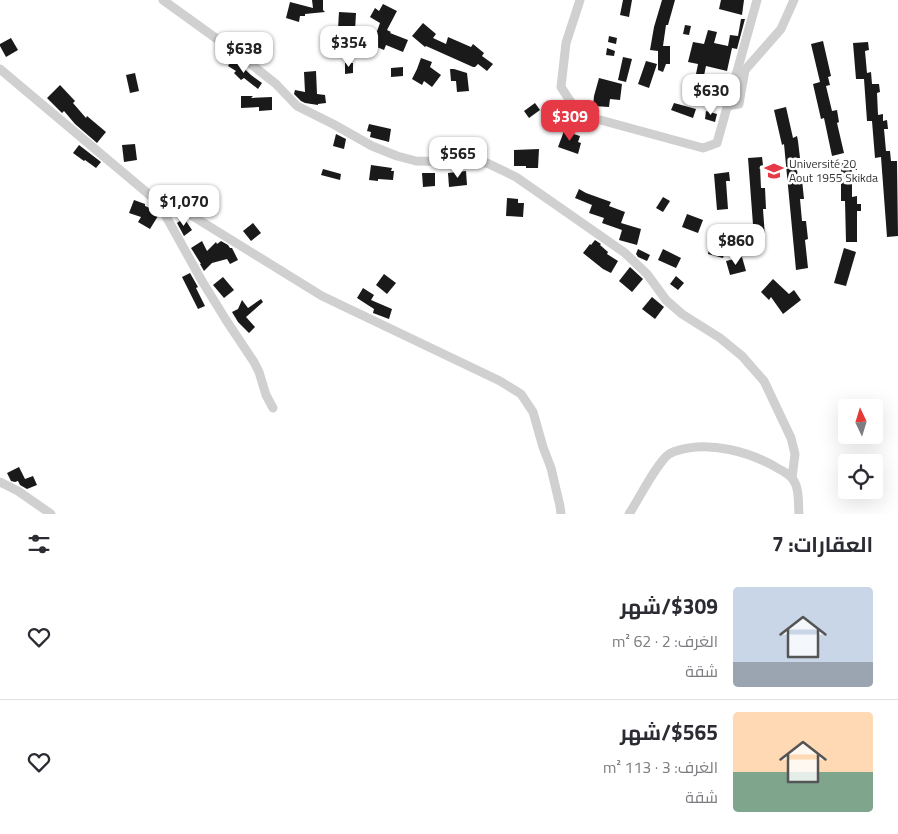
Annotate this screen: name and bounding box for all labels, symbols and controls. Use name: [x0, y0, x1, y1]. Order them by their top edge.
pin: $354: [319, 26, 379, 68]
text: $354: [331, 30, 367, 54]
pin: $638: [214, 32, 274, 74]
text: $638: [226, 36, 262, 60]
pin: $630: [681, 74, 741, 116]
text: $630: [693, 78, 729, 102]
pin: $309: [540, 100, 600, 142]
text: $309: [552, 104, 588, 128]
pin: $565: [428, 136, 488, 179]
text: $565: [440, 141, 476, 165]
place label: Université 20 Aout 1955 Skikda: [789, 154, 878, 187]
school or university icon: Université 20 Aout 1955 Skikda: [763, 160, 785, 182]
pin: $1,070: [143, 184, 225, 227]
text: $1,070: [159, 189, 209, 213]
pin: $860: [706, 224, 766, 266]
text: $860: [718, 228, 754, 252]
north arrow: [838, 399, 882, 444]
map controls: [838, 399, 883, 499]
button: locate: [838, 454, 883, 499]
text: العقارات: 7: [772, 528, 873, 560]
icon: filters: [25, 530, 53, 558]
text: $309/شهر: [620, 590, 718, 622]
icon: home: [773, 607, 833, 667]
icon: heart: [25, 623, 53, 651]
text: الغرف: 2 · 62 m²: [612, 629, 718, 653]
text: شقة: [685, 659, 718, 683]
text: $565/شهر: [620, 716, 718, 748]
icon: home: [773, 732, 833, 792]
icon: heart: [25, 748, 53, 776]
text: الغرف: 3 · 113 m²: [603, 755, 718, 779]
text: شقة: [685, 785, 718, 809]

